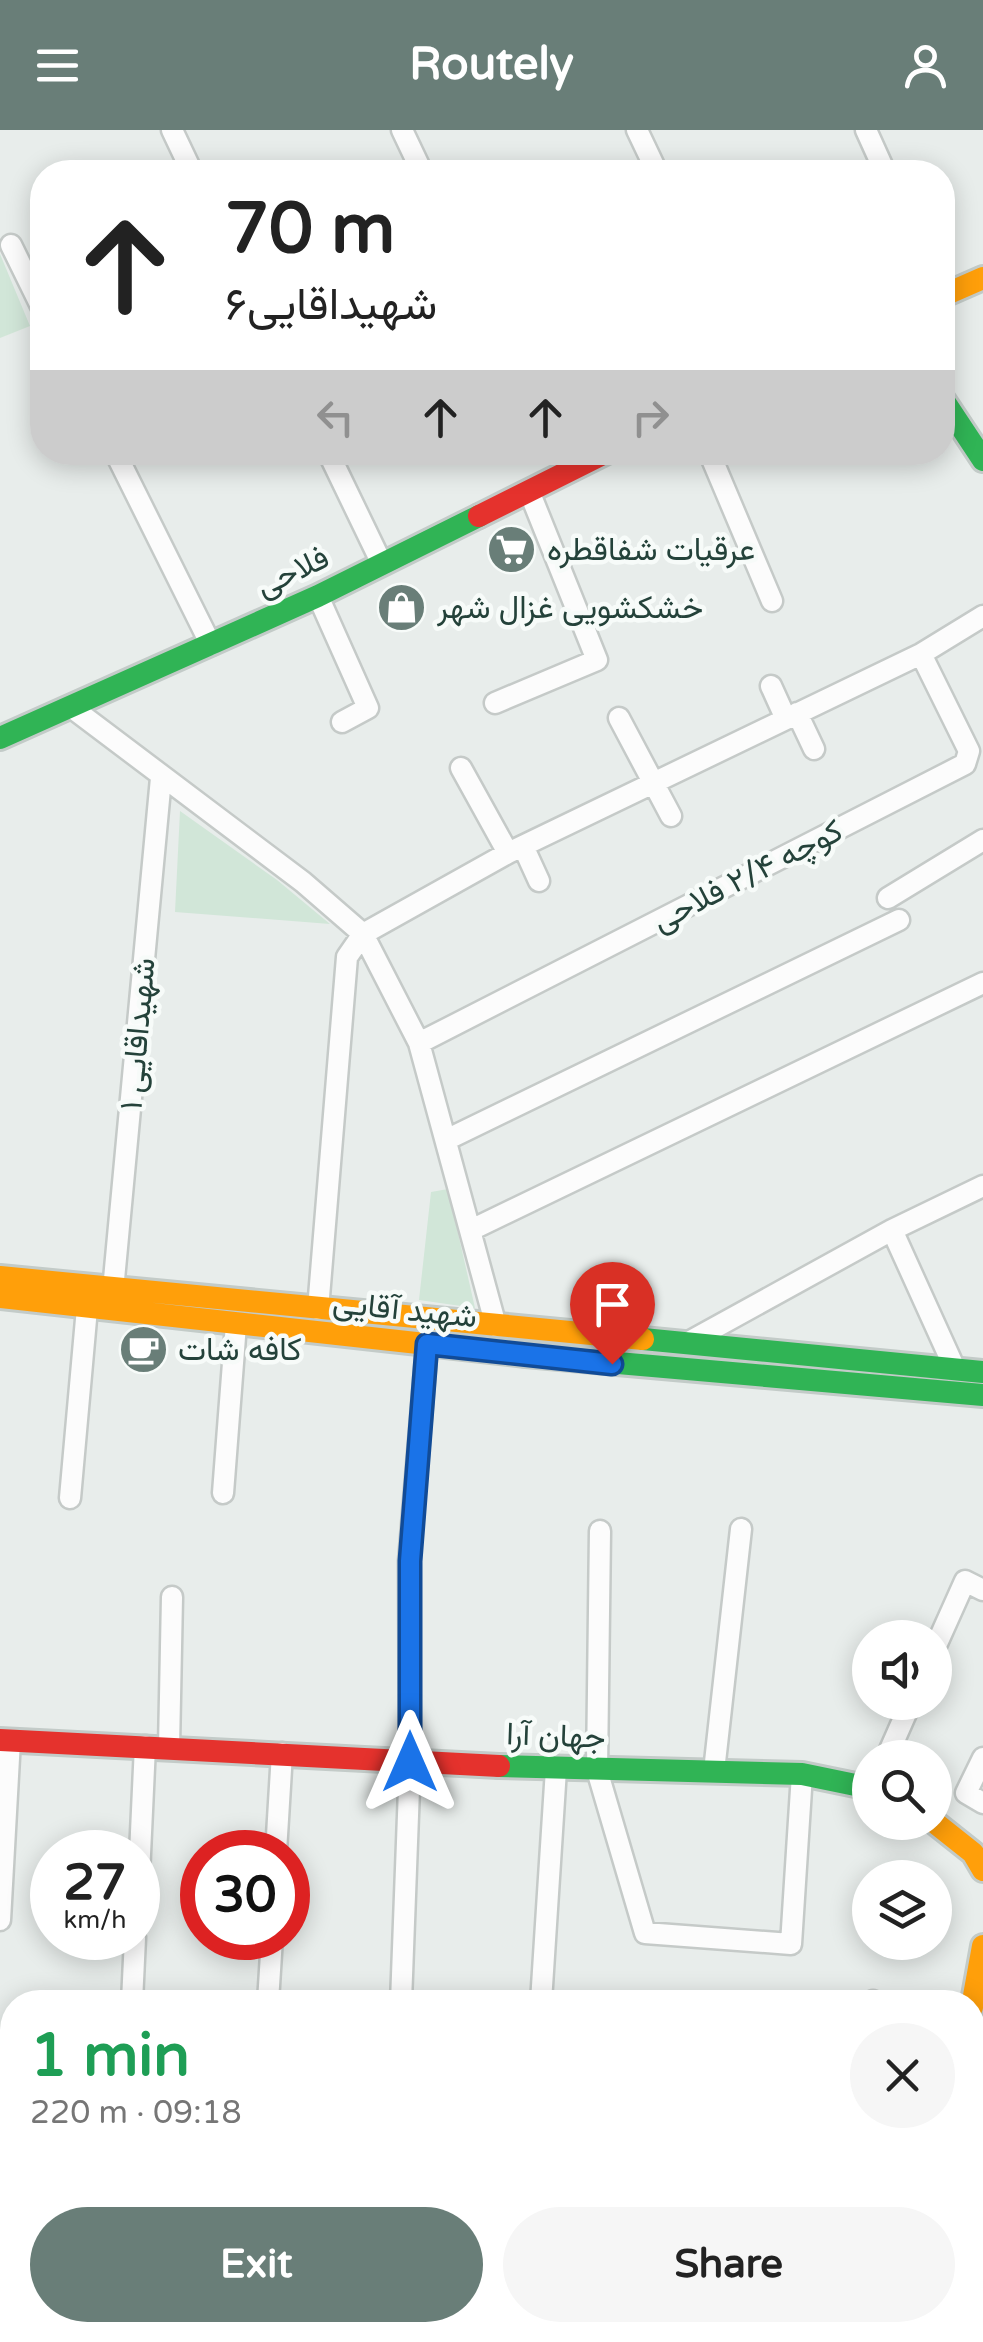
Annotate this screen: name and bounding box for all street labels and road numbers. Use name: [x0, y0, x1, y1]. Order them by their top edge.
street label: فلاحی: [250, 539, 335, 605]
street label: کوچه ۲/۴ فلاحی: [646, 812, 850, 942]
street label: ۱ شهیداقایی: [112, 956, 164, 1112]
street label: شهید آقایی: [331, 1284, 479, 1336]
street label: جهان آرا: [506, 1715, 606, 1757]

